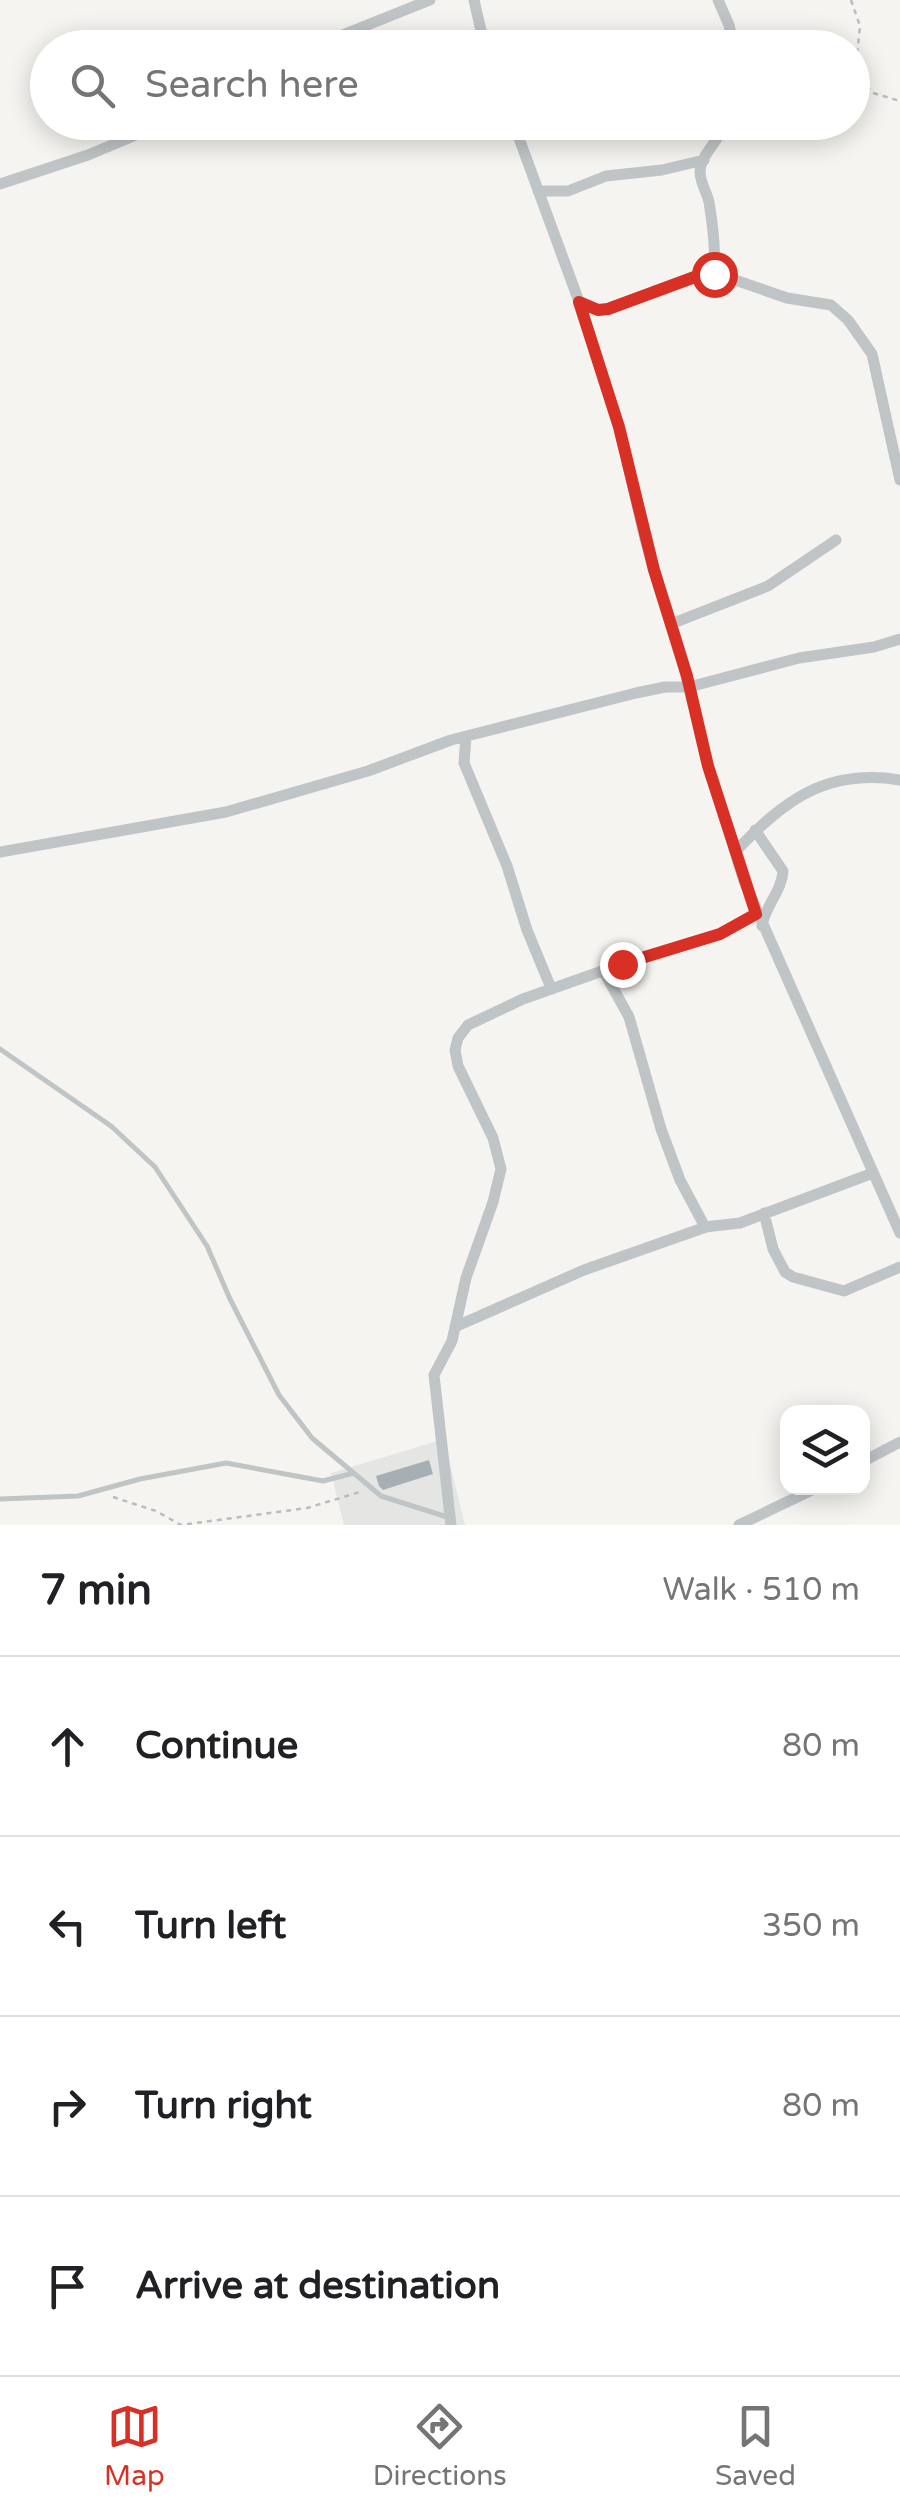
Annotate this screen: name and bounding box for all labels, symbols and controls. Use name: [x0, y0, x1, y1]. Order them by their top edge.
search box: [30, 30, 870, 140]
icon: search: [65, 58, 120, 113]
text: Search here: [145, 62, 359, 108]
route start: [692, 252, 738, 298]
route end: [600, 942, 646, 988]
map controls: [780, 1405, 870, 1495]
button: layers: [780, 1405, 870, 1495]
text: 7 min: [40, 1565, 152, 1616]
text: Walk · 510 m: [663, 1571, 860, 1609]
icon: ahead: [40, 1719, 95, 1774]
text: Continue: [135, 1723, 298, 1769]
text: 80 m: [782, 1727, 860, 1765]
icon: left: [40, 1899, 95, 1954]
text: Turn left: [135, 1903, 286, 1949]
text: 350 m: [762, 1907, 860, 1945]
icon: right: [40, 2079, 95, 2134]
text: Turn right: [135, 2083, 312, 2129]
text: 80 m: [782, 2087, 860, 2125]
icon: arrive: [40, 2259, 95, 2314]
text: Arrive at destination: [135, 2263, 500, 2309]
tab: Map: [104, 2399, 165, 2493]
tab: Directions: [373, 2399, 507, 2493]
tab: Saved: [715, 2399, 796, 2493]

